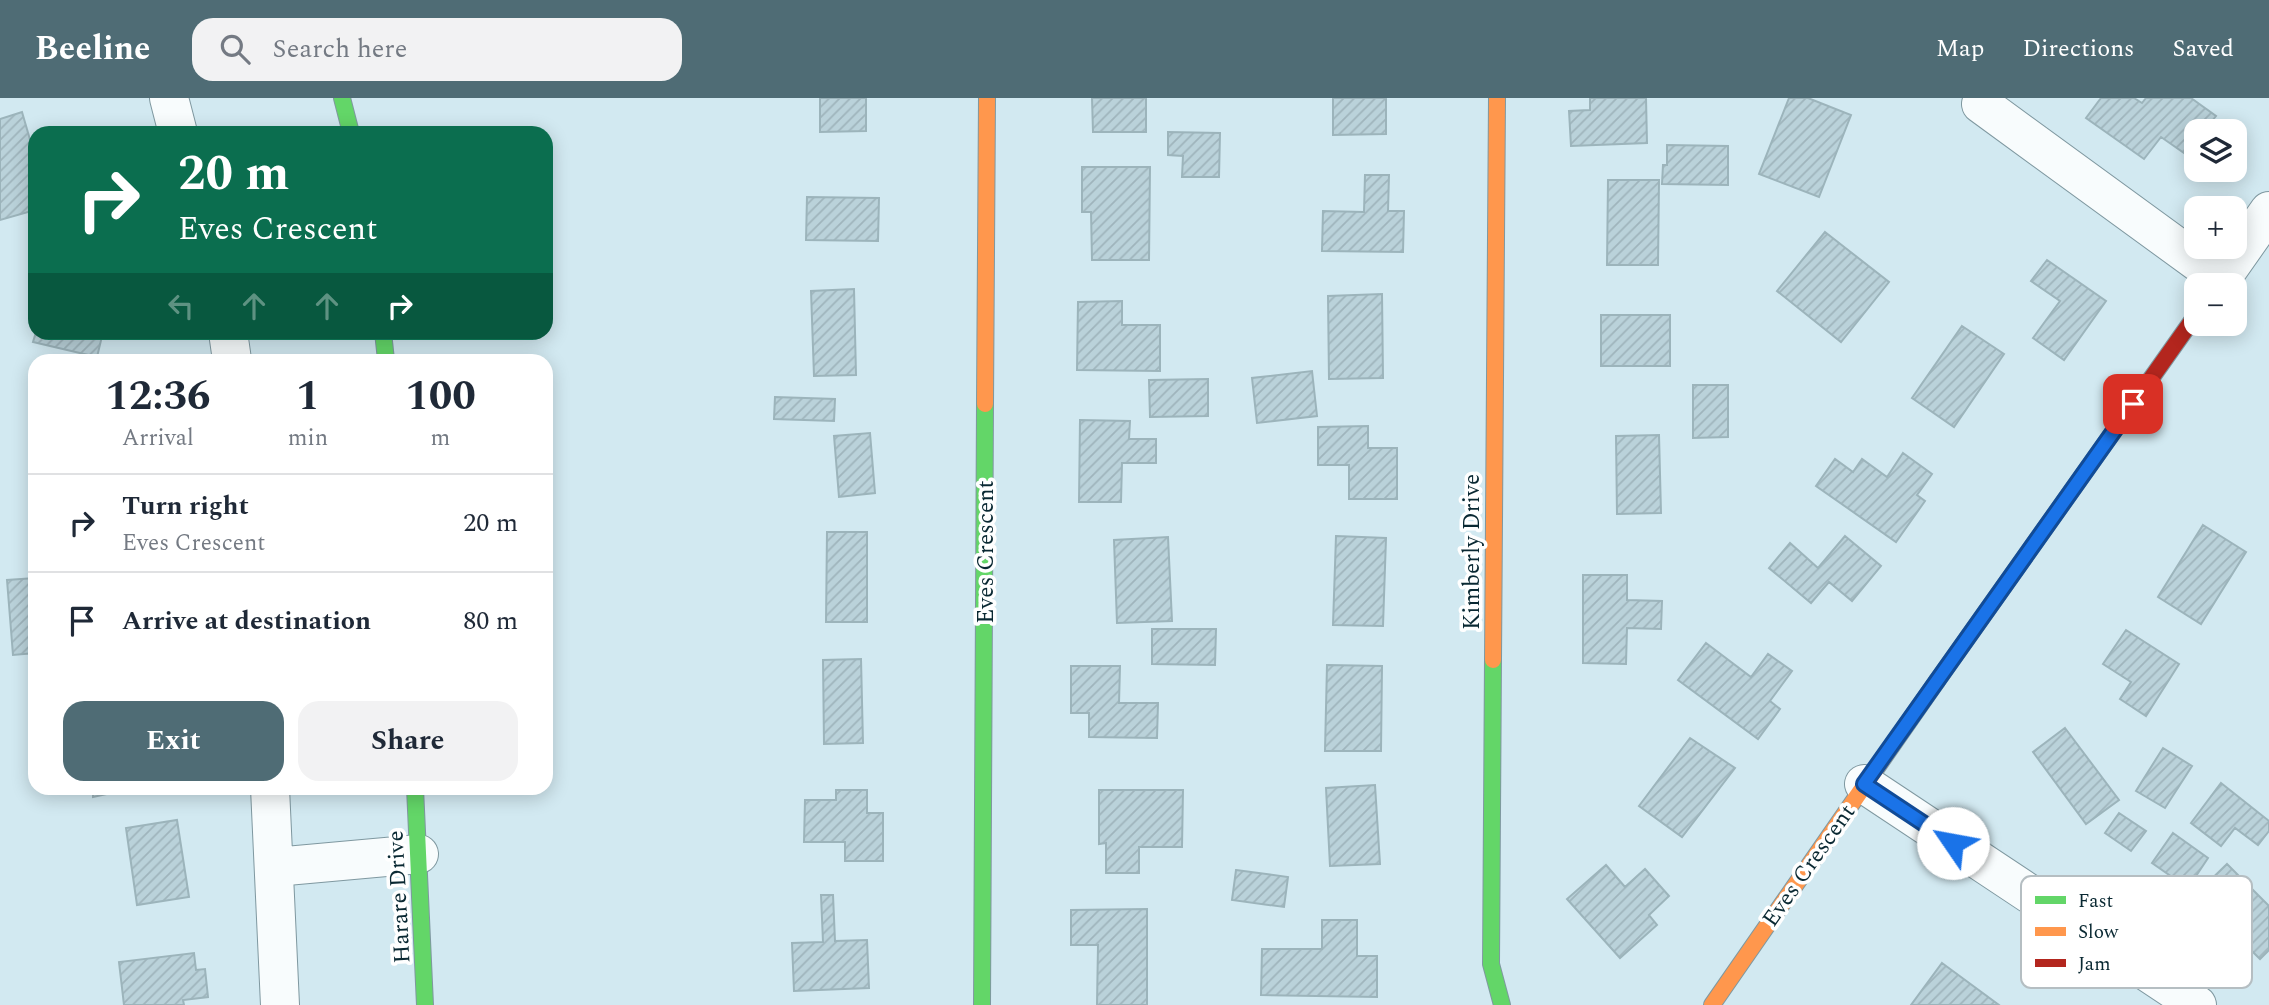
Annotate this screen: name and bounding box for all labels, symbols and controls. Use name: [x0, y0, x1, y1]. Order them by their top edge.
search box: [192, 18, 682, 81]
text: Beeline: [35, 24, 150, 74]
text: Search here: [272, 29, 407, 69]
icon: search: [216, 30, 254, 68]
text: Map: [1936, 31, 1984, 67]
text: Directions: [2022, 31, 2134, 67]
text: Saved: [2172, 31, 2234, 67]
map controls: [2184, 119, 2247, 336]
button: layers: [2184, 119, 2247, 182]
text: 20 m: [178, 137, 289, 212]
icon: right: [63, 154, 154, 245]
button: +: [2184, 196, 2247, 259]
text: Eves Crescent: [178, 205, 378, 254]
button: −: [2184, 273, 2247, 336]
icon: left: [162, 287, 200, 325]
icon: ahead: [235, 287, 273, 325]
icon: ahead: [308, 287, 346, 325]
icon: right: [381, 287, 419, 325]
text: 12:36: [105, 365, 211, 428]
text: 1: [296, 365, 320, 428]
text: 100: [405, 365, 476, 428]
pin: [2103, 374, 2163, 434]
icon: arrive: [2114, 385, 2152, 423]
text: Arrival: [122, 421, 194, 456]
text: min: [288, 421, 328, 456]
text: m: [431, 421, 450, 456]
street label: Kimberly Drive: [1455, 474, 1490, 630]
street label: Eves Crescent: [969, 480, 1004, 624]
text: Turn right: [122, 486, 249, 526]
text: 20 m: [463, 503, 518, 543]
icon: right: [63, 504, 101, 542]
text: Eves Crescent: [122, 526, 265, 561]
text: Arrive at destination: [122, 601, 371, 641]
text: 80 m: [463, 601, 518, 641]
icon: arrive: [63, 602, 101, 640]
button: Exit: [63, 701, 284, 781]
button: Share: [298, 701, 518, 781]
street label: Eves Crescent: [1754, 797, 1865, 935]
position arrow: [1916, 806, 1990, 880]
street label: Harare Drive: [379, 830, 420, 964]
legend: [2021, 876, 2252, 988]
text: Fast: [2078, 887, 2114, 916]
text: Slow: [2078, 918, 2119, 947]
text: Jam: [2078, 950, 2110, 979]

